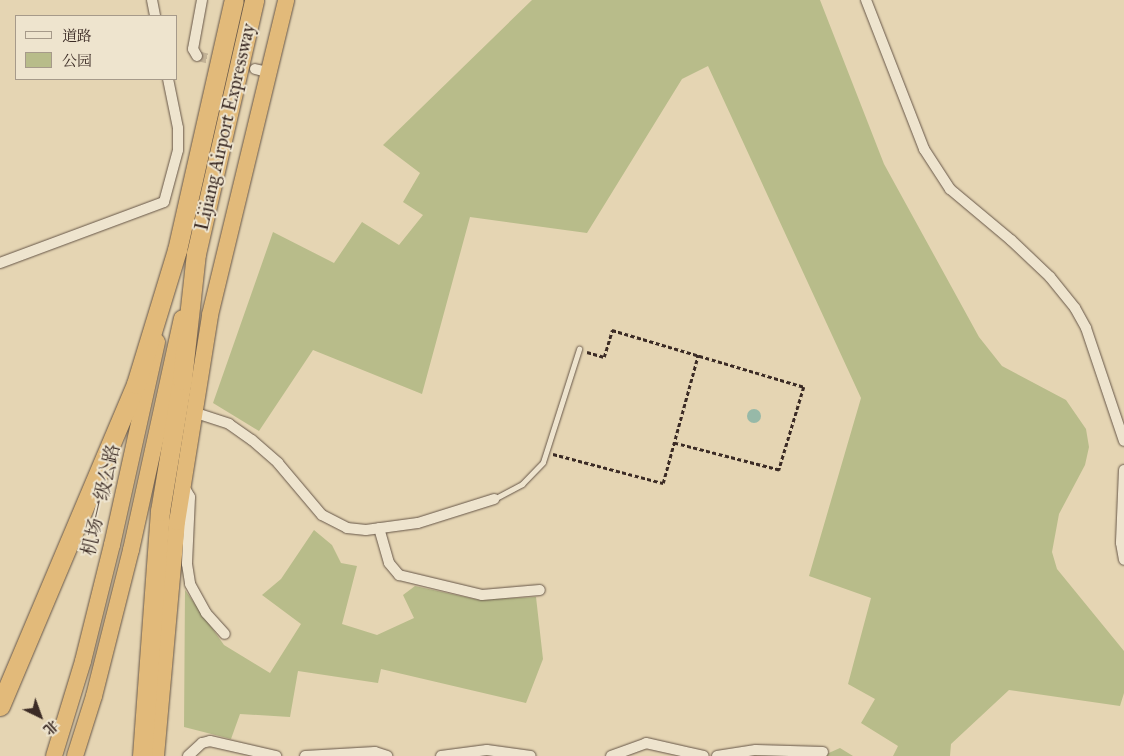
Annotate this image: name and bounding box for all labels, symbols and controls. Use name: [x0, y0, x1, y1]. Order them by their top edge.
legend: [15, 15, 178, 80]
street label: Lijiang Airport Expressway: [190, 21, 260, 233]
text: 道路: [62, 27, 92, 45]
text: 公园: [62, 52, 92, 70]
street label: 机场一级公路: [77, 442, 125, 558]
north arrow: [15, 691, 65, 741]
text: 北: [39, 717, 61, 739]

